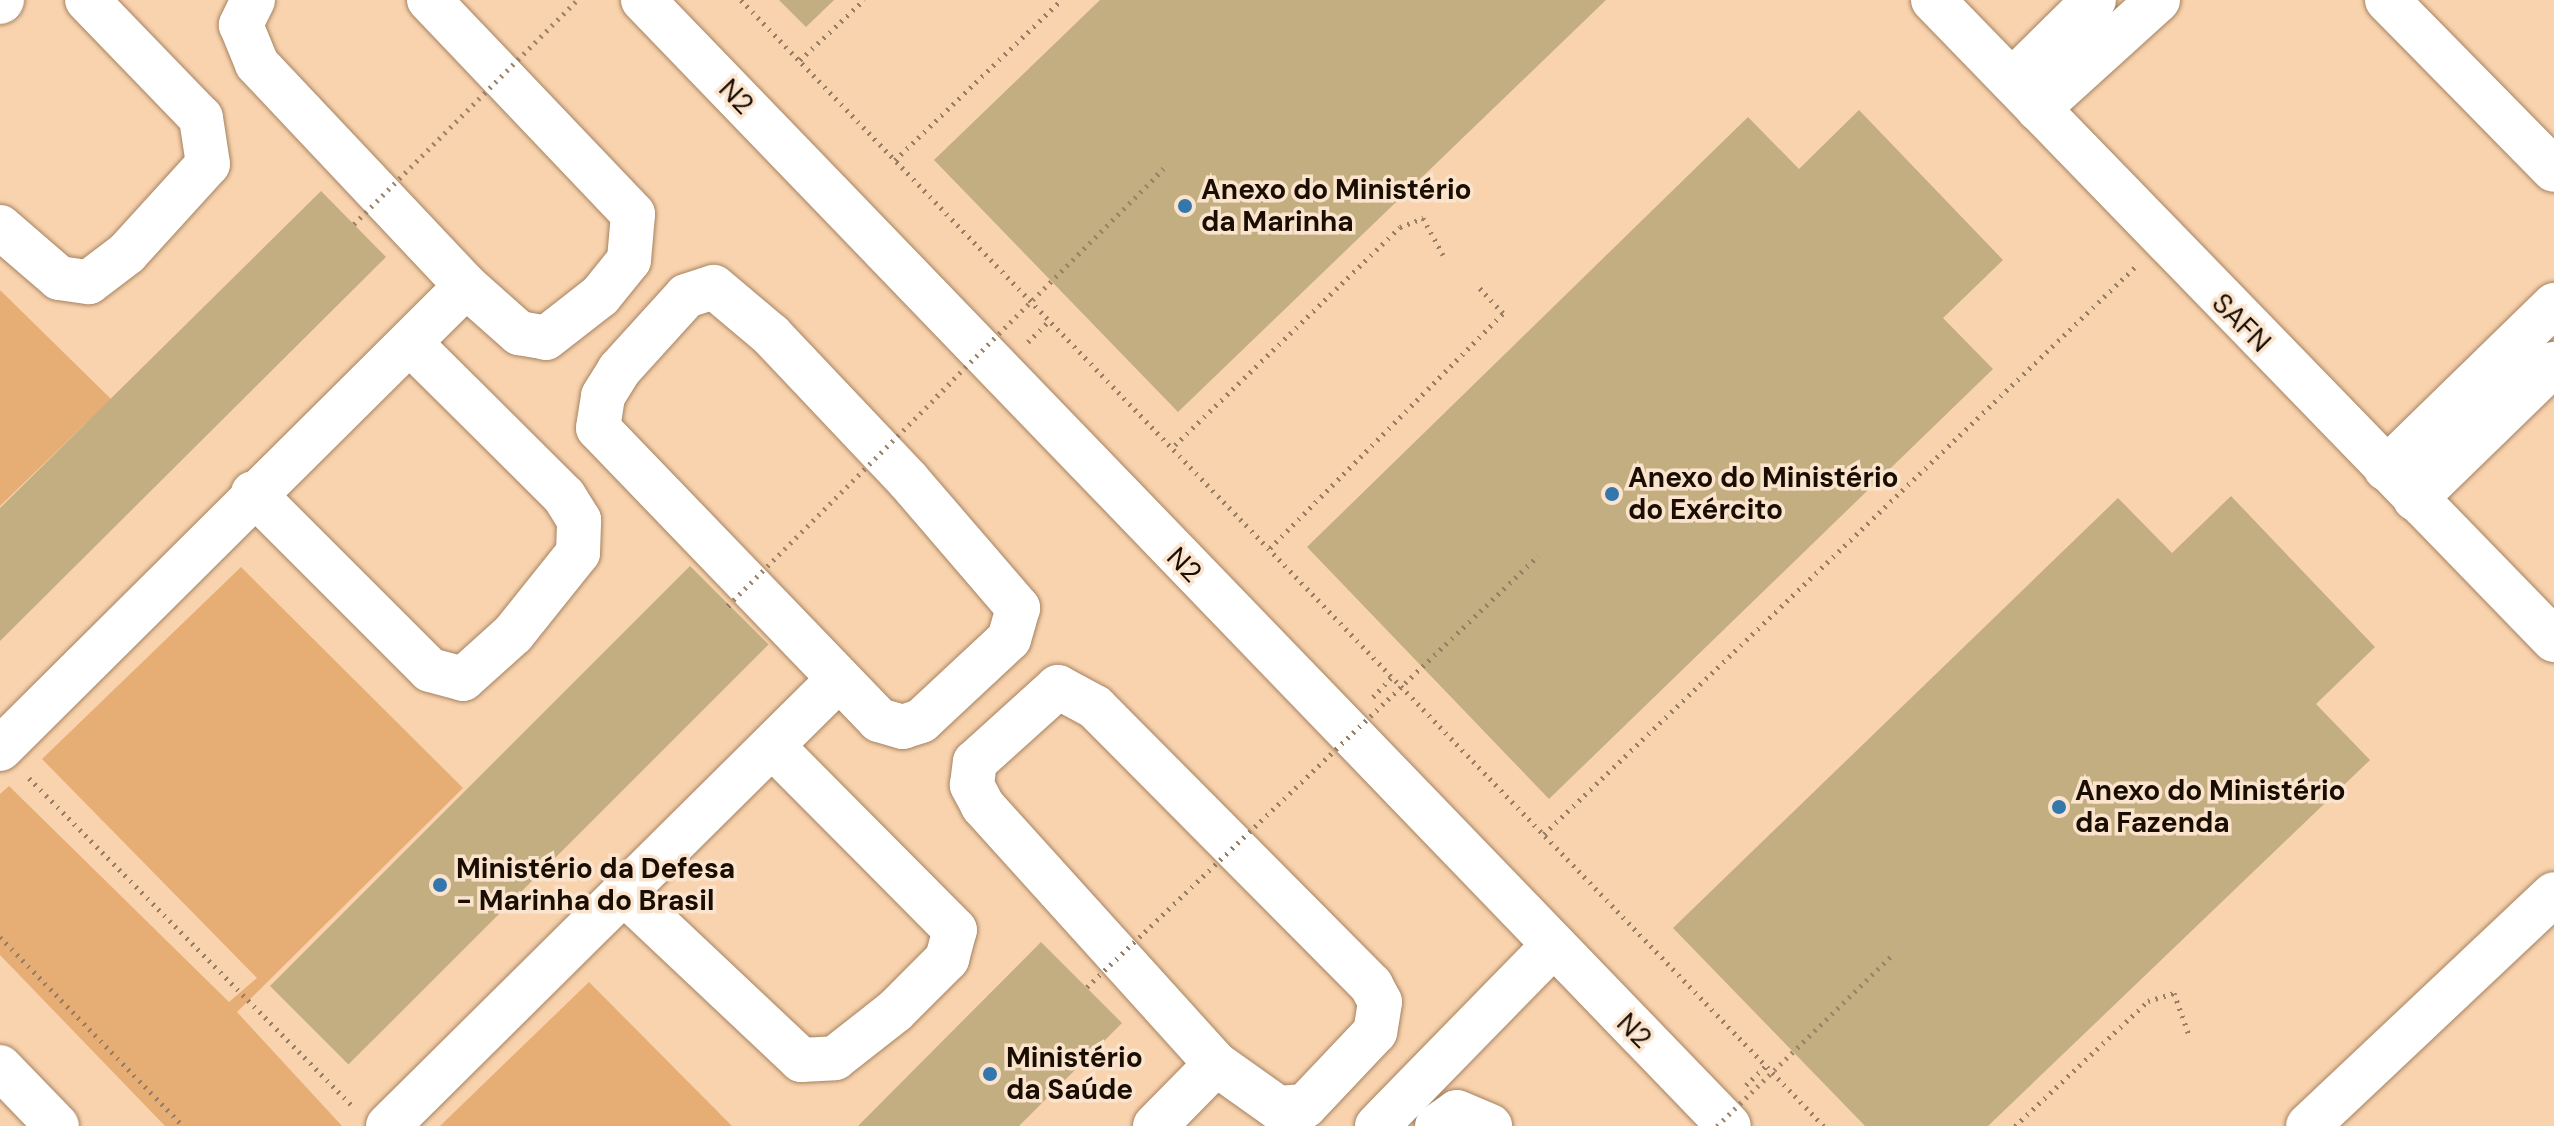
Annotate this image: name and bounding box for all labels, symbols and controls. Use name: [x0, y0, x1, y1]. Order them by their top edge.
street label: N2: [712, 73, 760, 121]
place label: Anexo do Ministério da Marinha: [1201, 173, 1472, 239]
marker: Anexo do Ministério da Marinha: [1176, 197, 1194, 215]
street label: SAFN: [2205, 287, 2277, 359]
place label: Anexo do Ministério do Exército: [1628, 461, 1899, 527]
marker: Anexo do Ministério do Exército: [1603, 485, 1621, 503]
street label: N2: [1160, 541, 1208, 589]
place label: Anexo do Ministério da Fazenda: [2075, 774, 2346, 840]
marker: Anexo do Ministério da Fazenda: [2050, 798, 2068, 816]
place label: Ministério da Defesa - Marinha do Brasil: [456, 852, 735, 918]
marker: Ministério da Defesa - Marinha do Brasil: [431, 876, 449, 894]
street label: N2: [1610, 1007, 1658, 1055]
place label: Ministério da Saúde: [1006, 1041, 1143, 1107]
marker: Ministério da Saúde: [981, 1065, 999, 1083]

